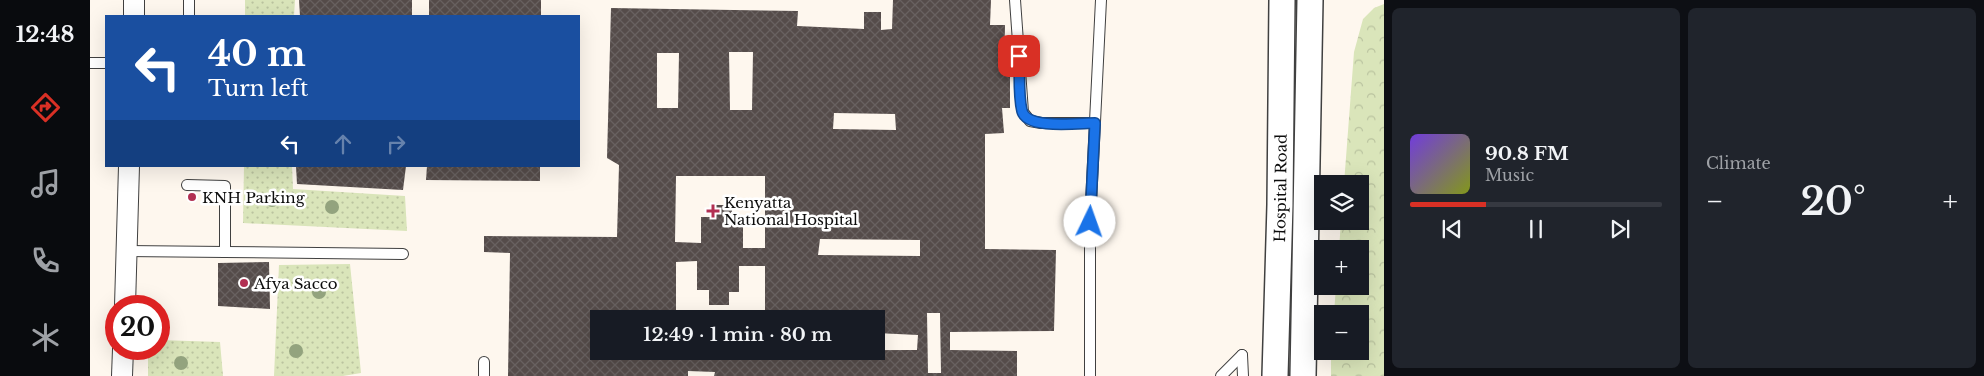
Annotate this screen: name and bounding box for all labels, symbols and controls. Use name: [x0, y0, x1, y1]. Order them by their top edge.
text: 12:48: [16, 21, 74, 48]
text: 40 m: [208, 32, 306, 75]
icon: left: [125, 35, 190, 100]
pin: [998, 35, 1040, 77]
icon: arrive: [1005, 42, 1033, 70]
text: Turn left: [208, 75, 308, 102]
icon: directions: [28, 90, 63, 125]
icon: left: [276, 130, 304, 158]
icon: ahead: [329, 130, 357, 158]
icon: right: [382, 130, 410, 158]
street label: Hospital Road: [1269, 134, 1290, 243]
text: 90.8 FM: [1485, 142, 1569, 165]
text: Climate: [1706, 153, 1771, 173]
text: Music: [1485, 165, 1534, 185]
icon: music: [28, 166, 63, 201]
map controls: [1314, 175, 1369, 360]
button: layers: [1314, 175, 1369, 230]
text: 20°: [1800, 178, 1866, 225]
text: −: [1706, 184, 1724, 219]
text: +: [1943, 184, 1958, 219]
place label: KNH Parking: [202, 188, 306, 207]
marker: KNH Parking: [186, 191, 198, 203]
place label: Kenyatta National Hospital: [724, 193, 858, 229]
position arrow: [1063, 195, 1115, 247]
marker: Kenyatta National Hospital: [706, 204, 720, 218]
icon: previous: [1438, 215, 1466, 243]
icon: pause: [1522, 215, 1550, 243]
icon: next: [1606, 215, 1634, 243]
button: +: [1314, 240, 1369, 295]
icon: phone: [28, 243, 63, 278]
place label: Afya Sacco: [253, 274, 338, 293]
marker: Afya Sacco: [238, 277, 250, 289]
speed limit sign: 20: [105, 295, 170, 360]
button: −: [1314, 305, 1369, 360]
icon: climate: [28, 320, 63, 355]
text: 12:49 · 1 min · 80 m: [643, 323, 832, 346]

